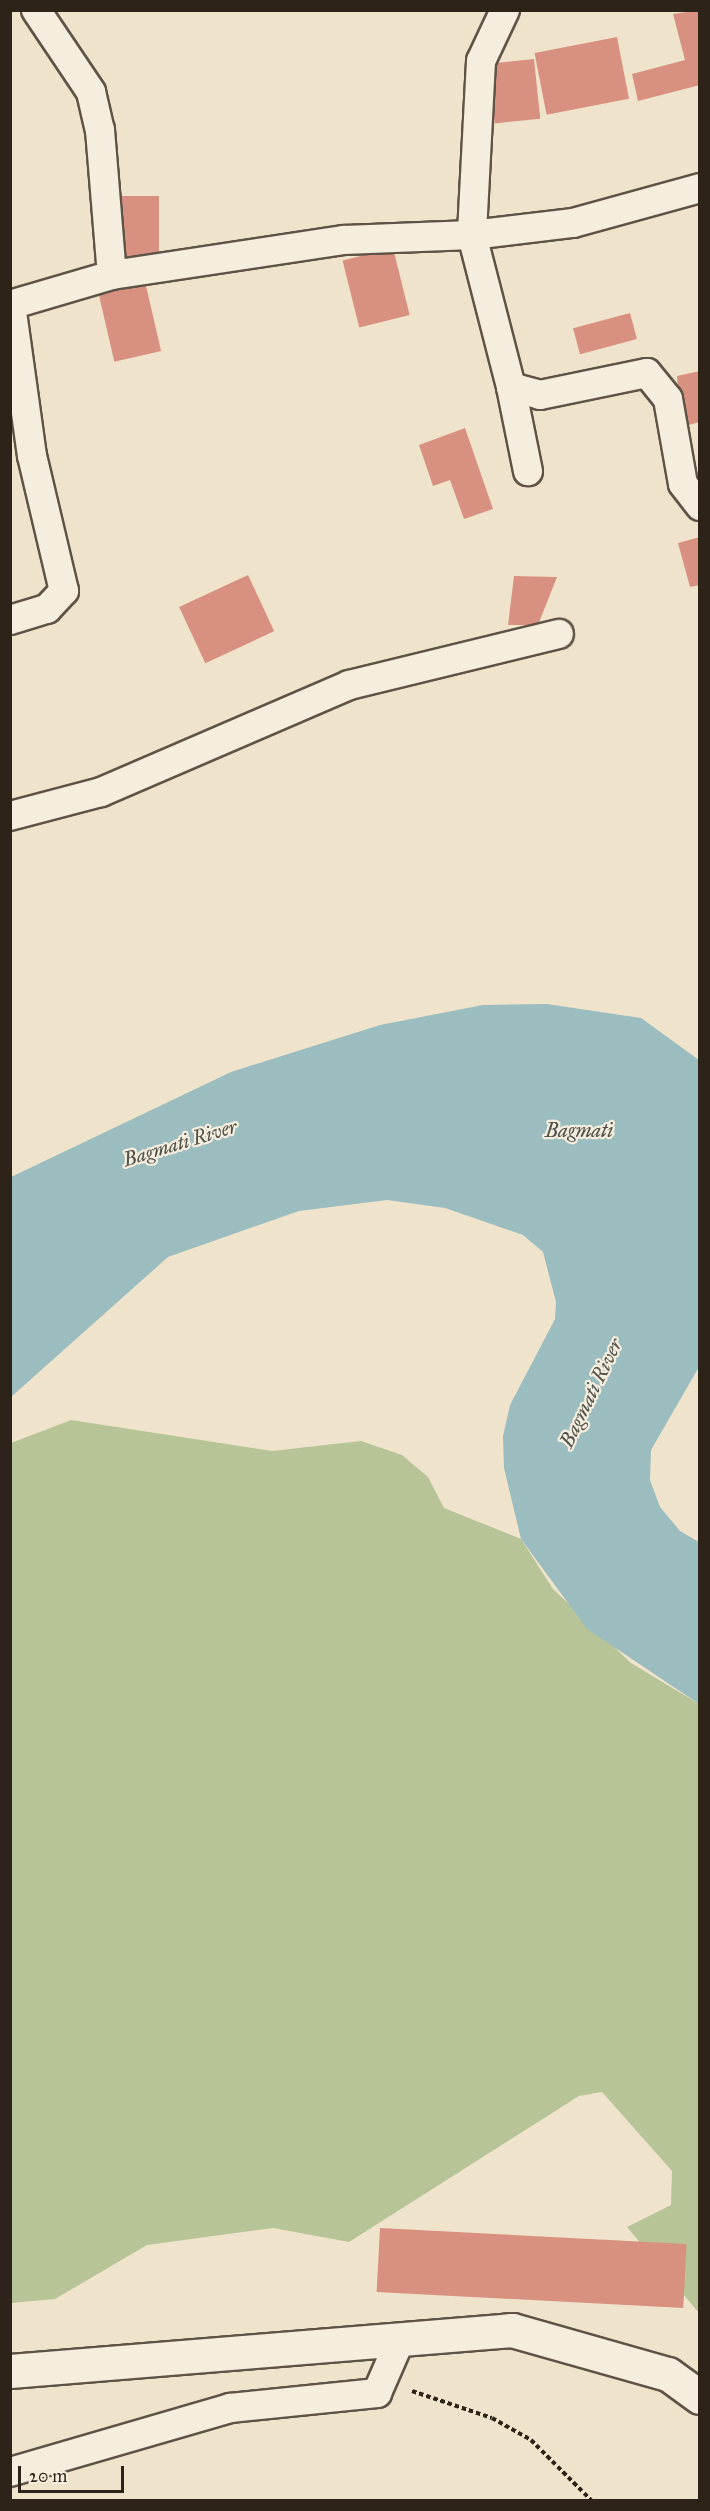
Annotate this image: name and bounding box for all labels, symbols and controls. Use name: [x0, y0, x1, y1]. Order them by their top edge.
water label: Bagmati River: [120, 1114, 240, 1172]
water label: Bagmati: [545, 1118, 613, 1142]
water label: Bagmati River: [554, 1335, 628, 1451]
scale bar: [21, 2454, 128, 2492]
text: 20 m: [29, 2465, 67, 2487]

